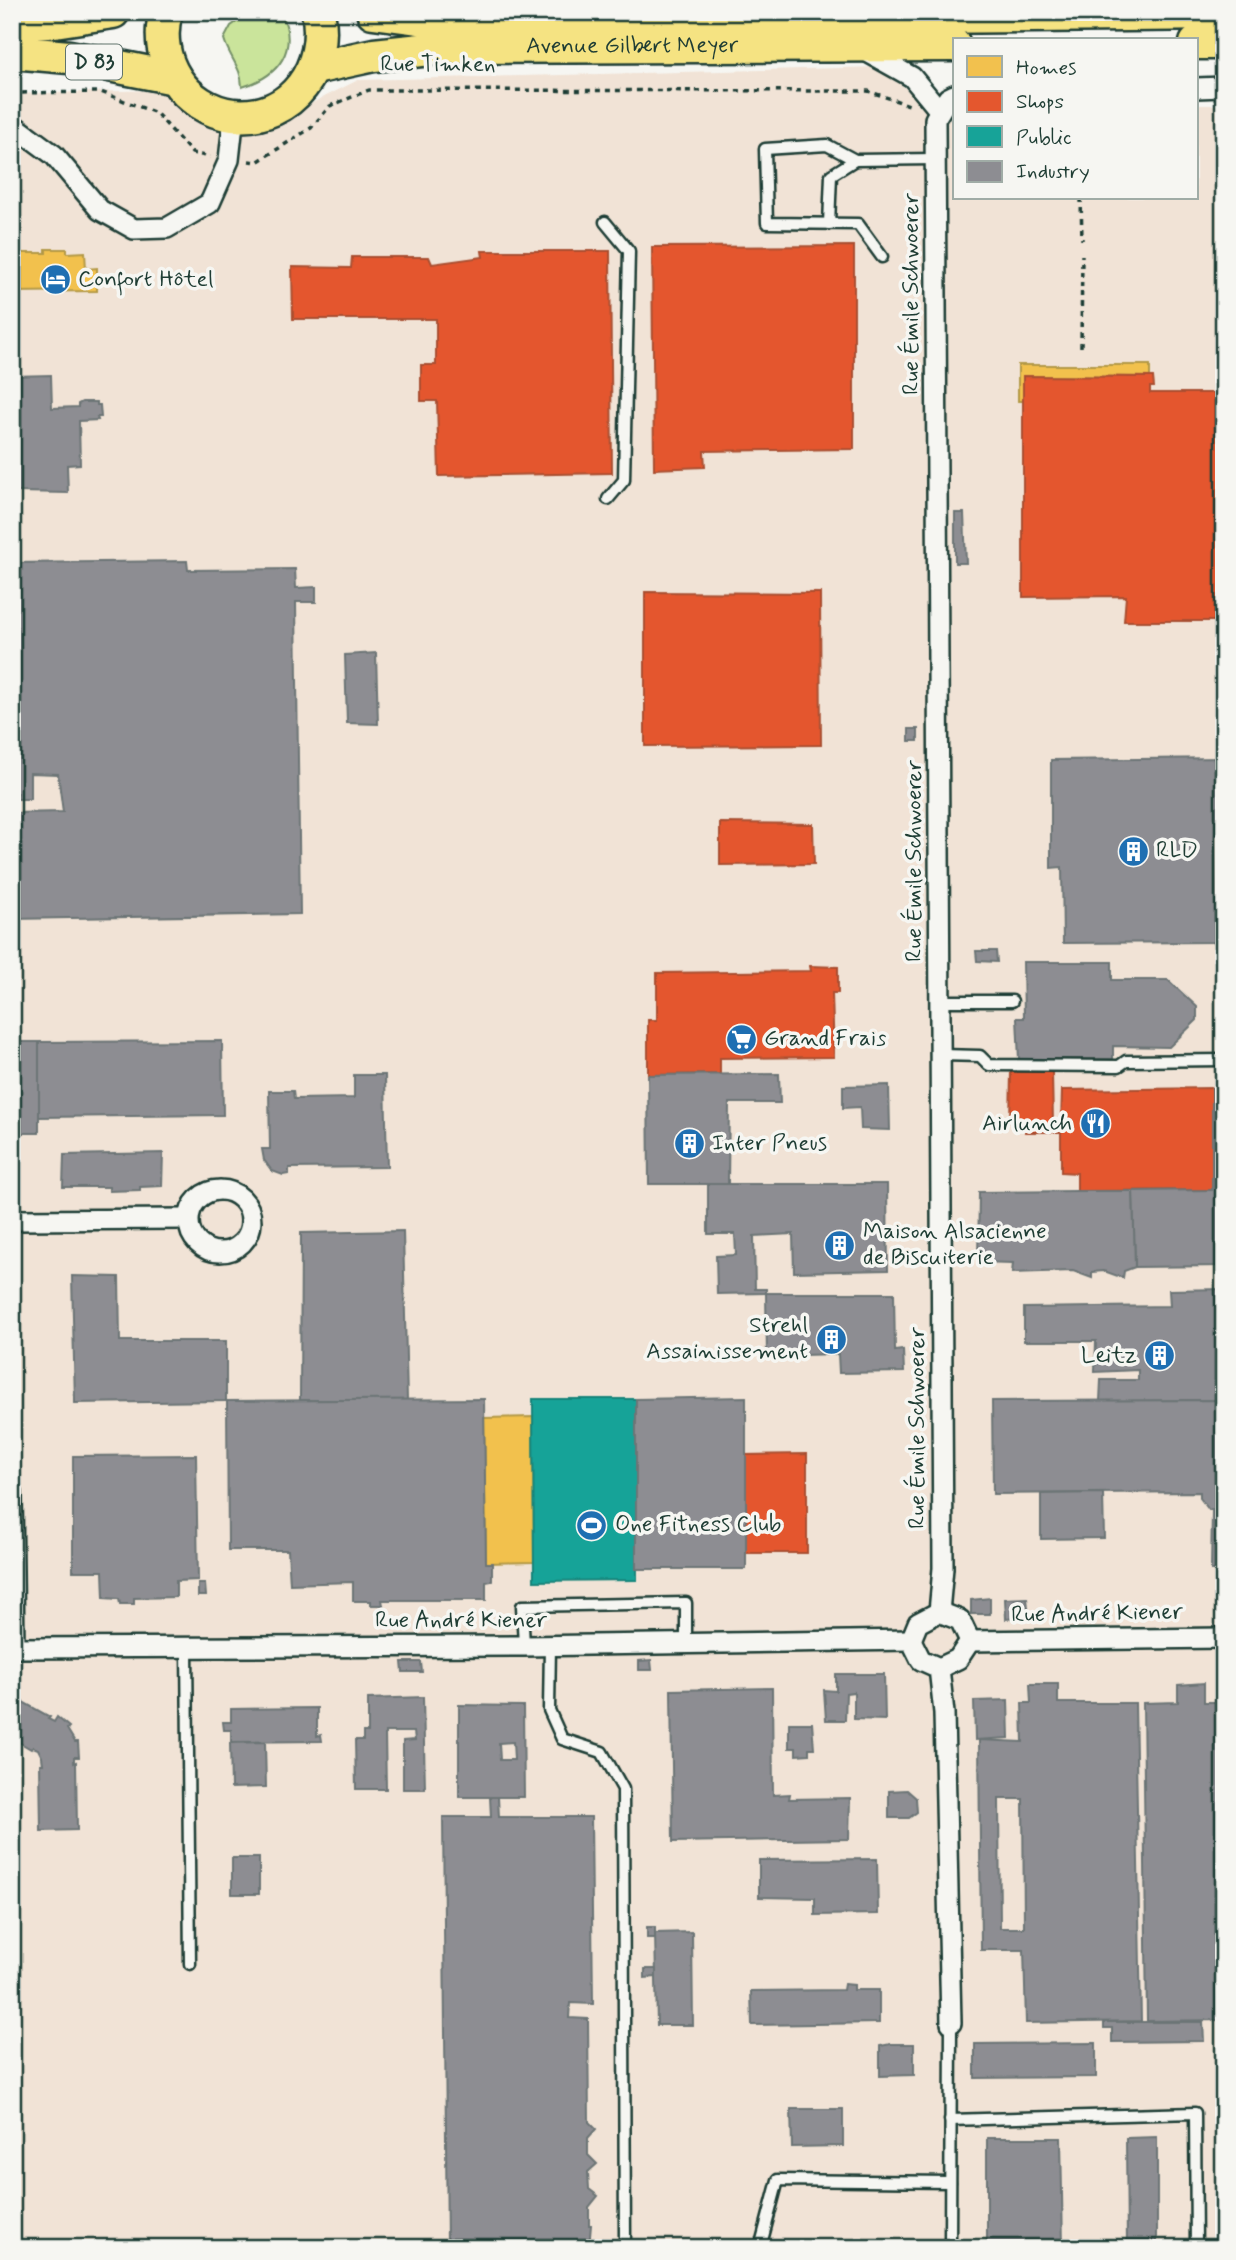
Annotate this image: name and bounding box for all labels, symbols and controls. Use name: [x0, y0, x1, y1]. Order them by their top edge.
street label: Avenue Gilbert Meyer: [526, 31, 739, 62]
legend: [953, 38, 1198, 200]
road number: D 83: [66, 44, 122, 80]
street label: Rue Timken: [380, 50, 496, 80]
text: Homes: [1016, 54, 1076, 82]
text: Shops: [1016, 88, 1064, 116]
text: Public: [1016, 124, 1072, 152]
text: Industry: [1016, 158, 1090, 186]
street label: Rue Émile Schwoerer: [896, 193, 927, 395]
hotel icon: Confort Hôtel: [38, 263, 72, 297]
place label: Confort Hôtel: [78, 265, 214, 296]
street label: Rue Émile Schwoerer: [899, 760, 930, 962]
building icon: RLD: [1116, 834, 1150, 868]
place label: RLD: [1156, 836, 1198, 866]
supermarket icon: Grand Frais: [724, 1022, 758, 1056]
place label: Grand Frais: [764, 1024, 886, 1054]
restaurant icon: Airlunch: [1078, 1107, 1112, 1141]
place label: Airlunch: [982, 1109, 1072, 1139]
building icon: Inter Pneus: [672, 1127, 706, 1161]
place label: Inter Pneus: [712, 1129, 827, 1159]
place label: Maison Alsacienne de Biscuiterie: [863, 1217, 1047, 1273]
building icon: Maison Alsacienne de Biscuiterie: [823, 1228, 857, 1262]
place label: Strehl Assainissement: [646, 1311, 808, 1367]
building icon: Strehl Assainissement: [814, 1322, 848, 1356]
street label: Rue Émile Schwoerer: [902, 1327, 933, 1529]
building icon: Leitz: [1143, 1339, 1177, 1373]
place label: Leitz: [1081, 1341, 1137, 1371]
sports icon: One Fitness Club: [575, 1508, 609, 1542]
place label: One Fitness Club: [615, 1510, 781, 1540]
street label: Rue André Kiener: [1011, 1597, 1183, 1630]
street label: Rue André Kiener: [375, 1606, 547, 1636]

